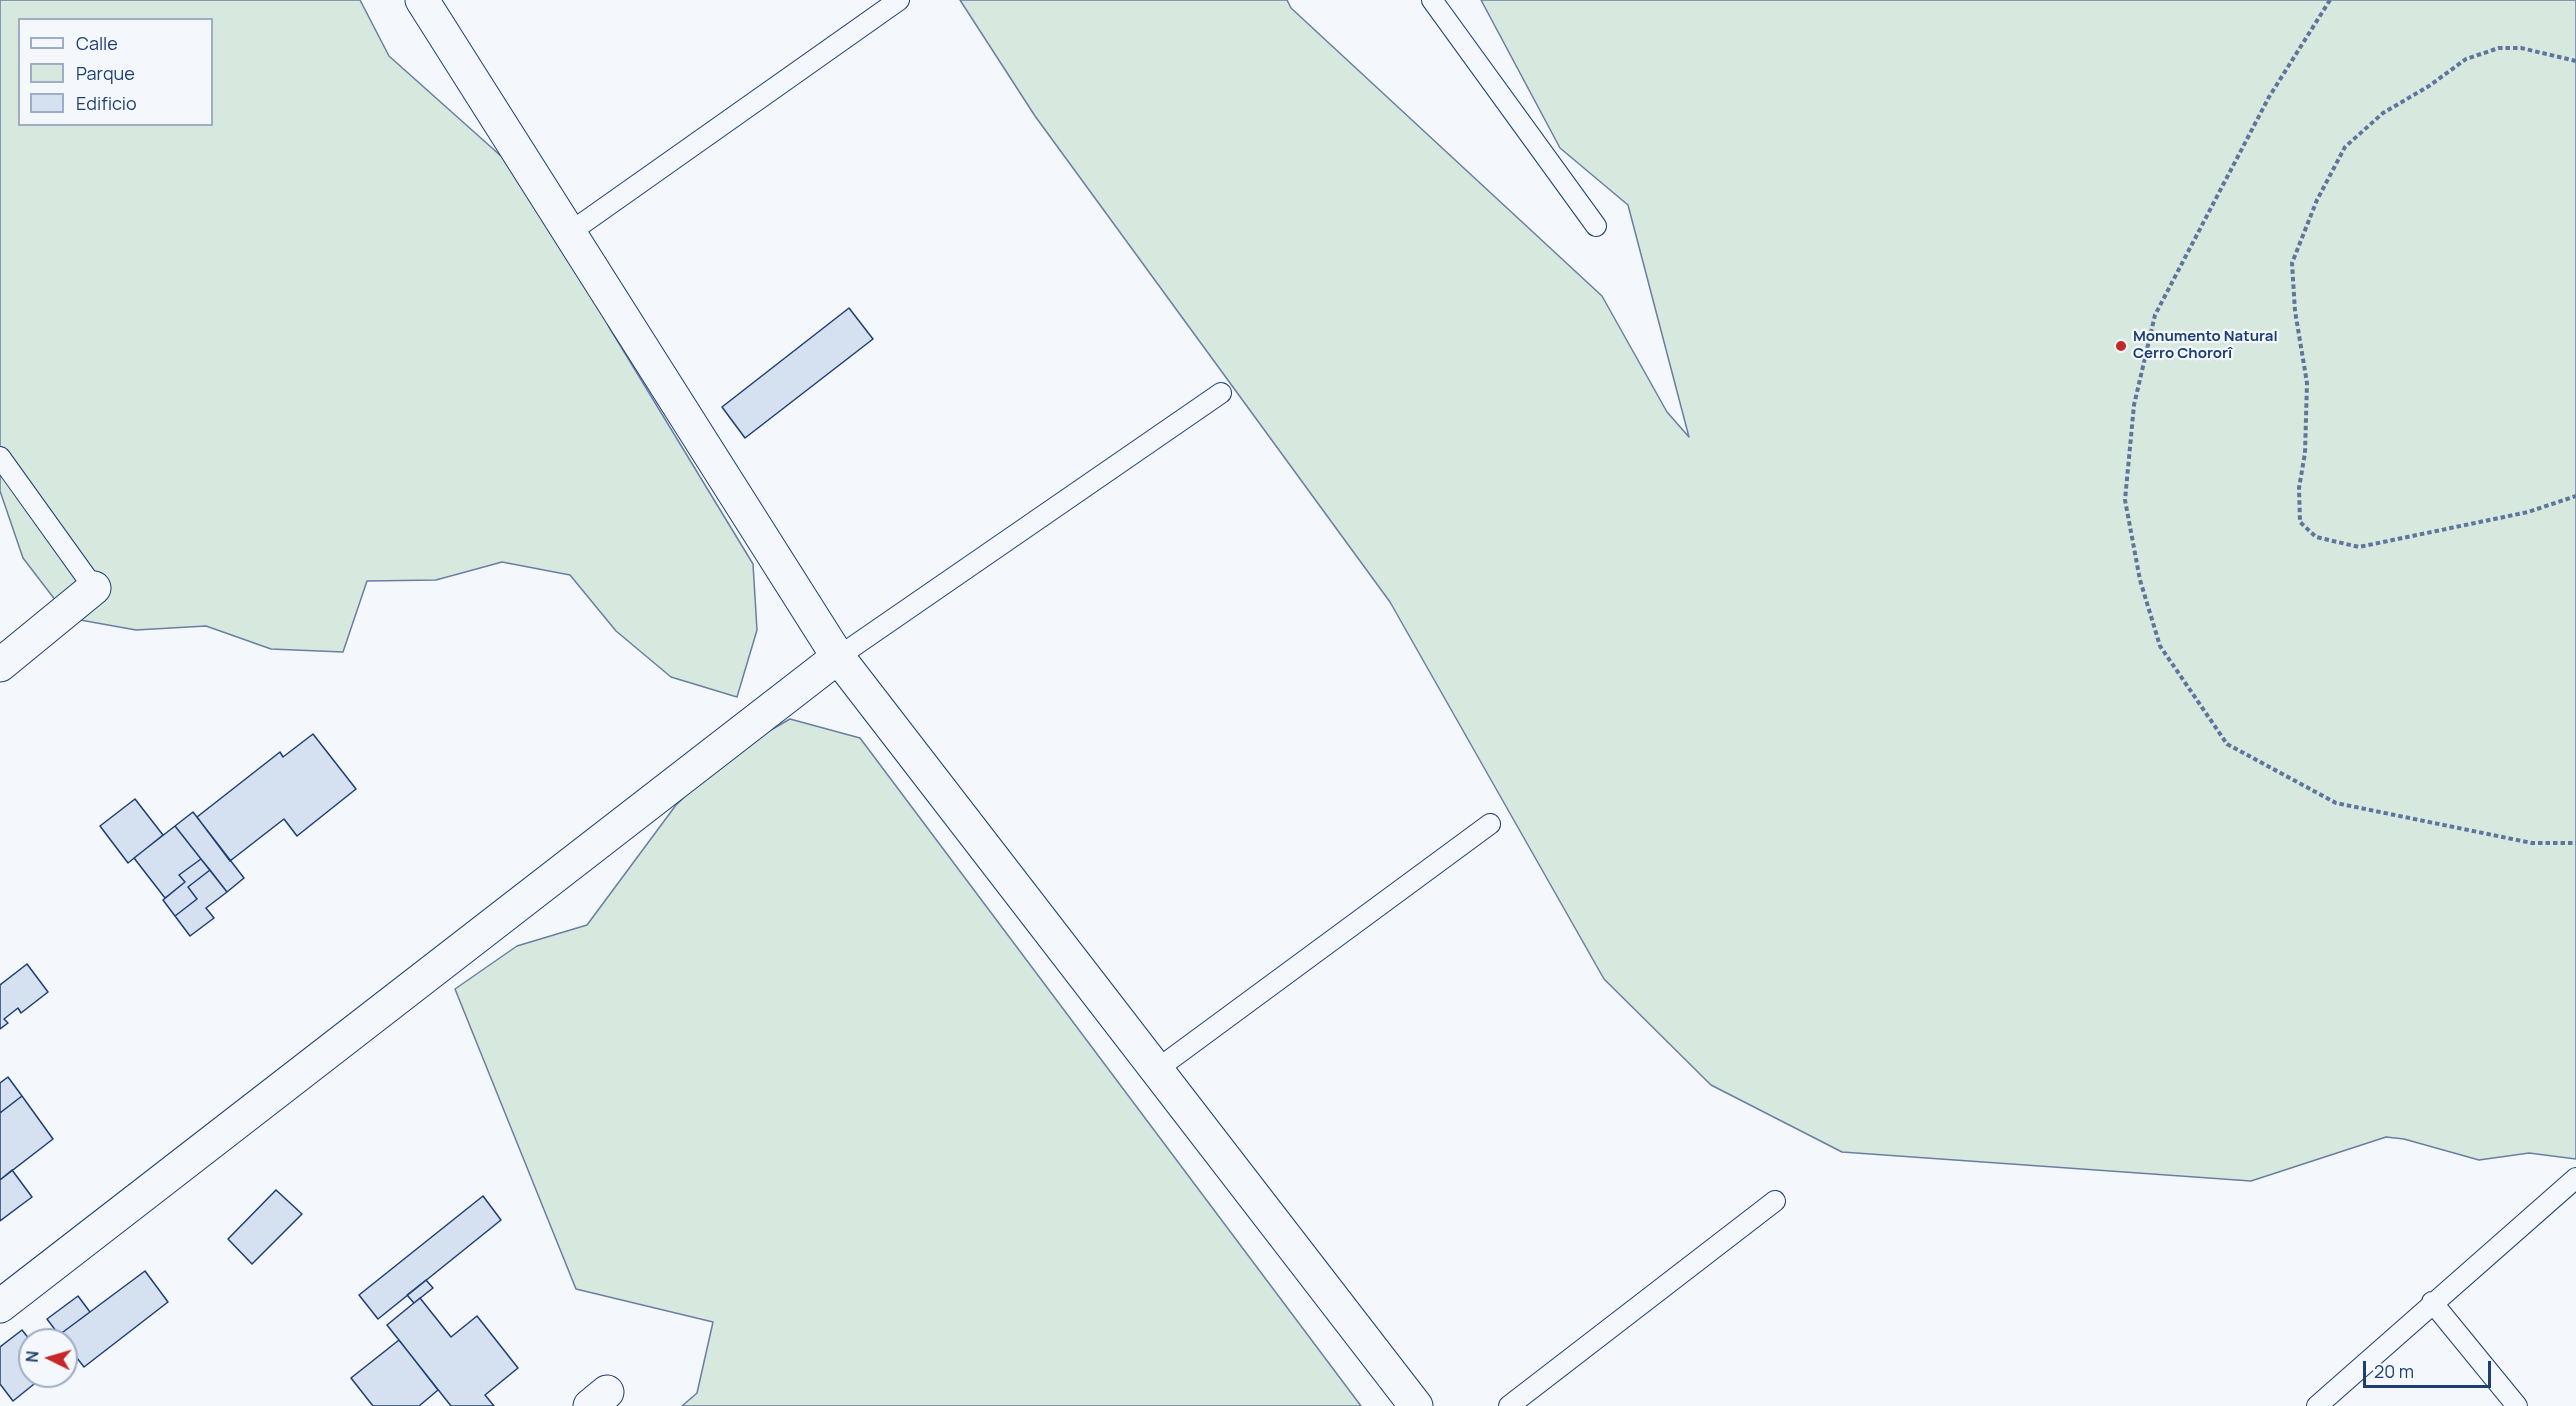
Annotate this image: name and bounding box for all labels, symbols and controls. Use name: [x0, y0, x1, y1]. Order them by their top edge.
legend: [18, 18, 213, 126]
text: Calle: [76, 31, 118, 55]
text: Parque: [76, 61, 135, 85]
text: Edificio: [76, 91, 137, 115]
place label: Monumento Natural Cerro Chororî: [2133, 328, 2278, 363]
marker: Monumento Natural Cerro Chororî: [2114, 339, 2128, 353]
north arrow: [18, 1328, 78, 1388]
scale bar: [2366, 1349, 2494, 1387]
text: N: [21, 1350, 44, 1363]
text: 20 m: [2374, 1359, 2414, 1383]

